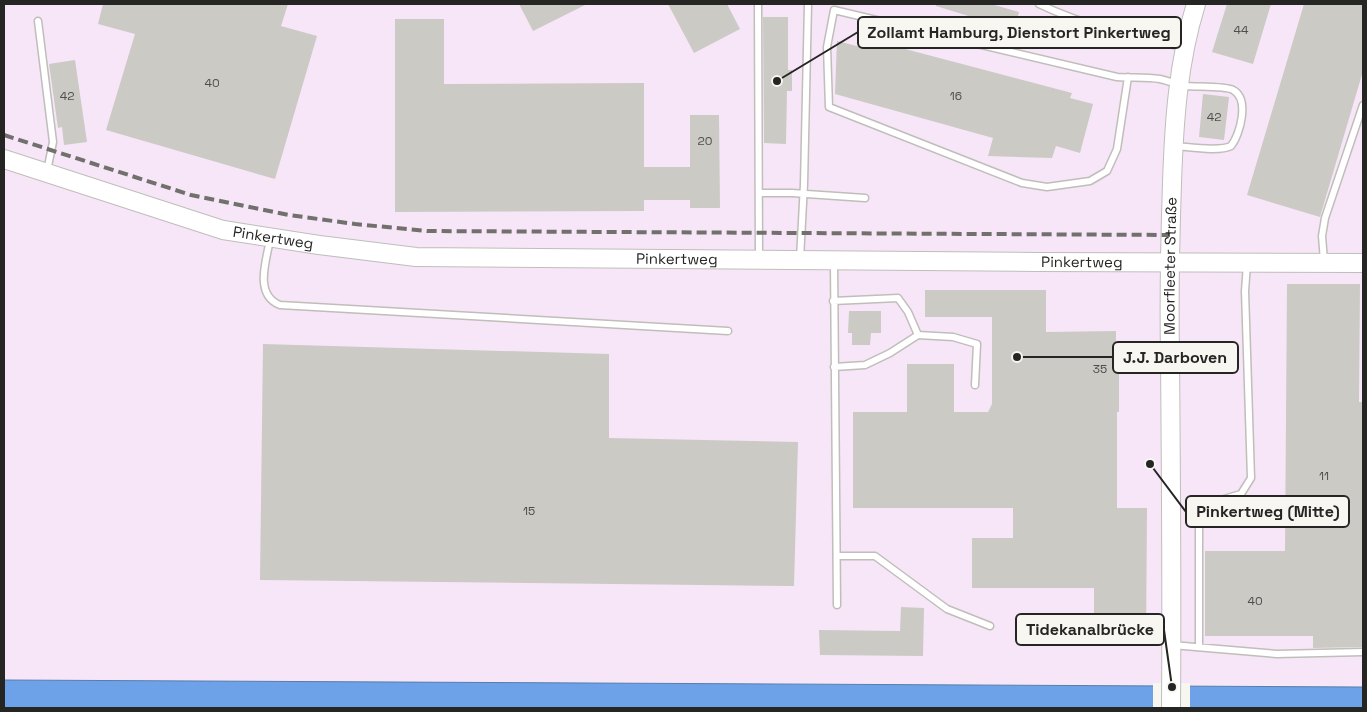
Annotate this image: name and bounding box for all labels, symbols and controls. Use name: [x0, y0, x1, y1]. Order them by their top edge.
callout: Zollamt Hamburg, Dienstort Pinkertweg: [858, 17, 1181, 48]
text: Zollamt Hamburg, Dienstort Pinkertweg: [867, 22, 1171, 43]
house number: 44: [1233, 22, 1249, 38]
house number: 40: [204, 75, 220, 91]
house number: 42: [60, 88, 74, 104]
house number: 16: [950, 88, 962, 104]
house number: 42: [1207, 109, 1221, 125]
house number: 20: [698, 133, 712, 149]
street label: Moorfleeter Straße: [1160, 197, 1181, 335]
street label: Pinkertweg: [232, 222, 315, 253]
street label: Pinkertweg: [636, 249, 718, 268]
street label: Pinkertweg: [1041, 252, 1123, 271]
callout: J.J. Darboven: [1113, 342, 1238, 373]
text: J.J. Darboven: [1123, 347, 1227, 368]
house number: 35: [1093, 361, 1107, 377]
house number: 11: [1319, 468, 1329, 484]
callout: Pinkertweg (Mitte): [1186, 496, 1349, 527]
text: Pinkertweg (Mitte): [1196, 501, 1340, 522]
house number: 15: [523, 503, 535, 519]
house number: 40: [1247, 593, 1263, 609]
callout: Tidekanalbrücke: [1016, 614, 1164, 645]
text: Tidekanalbrücke: [1026, 619, 1154, 640]

